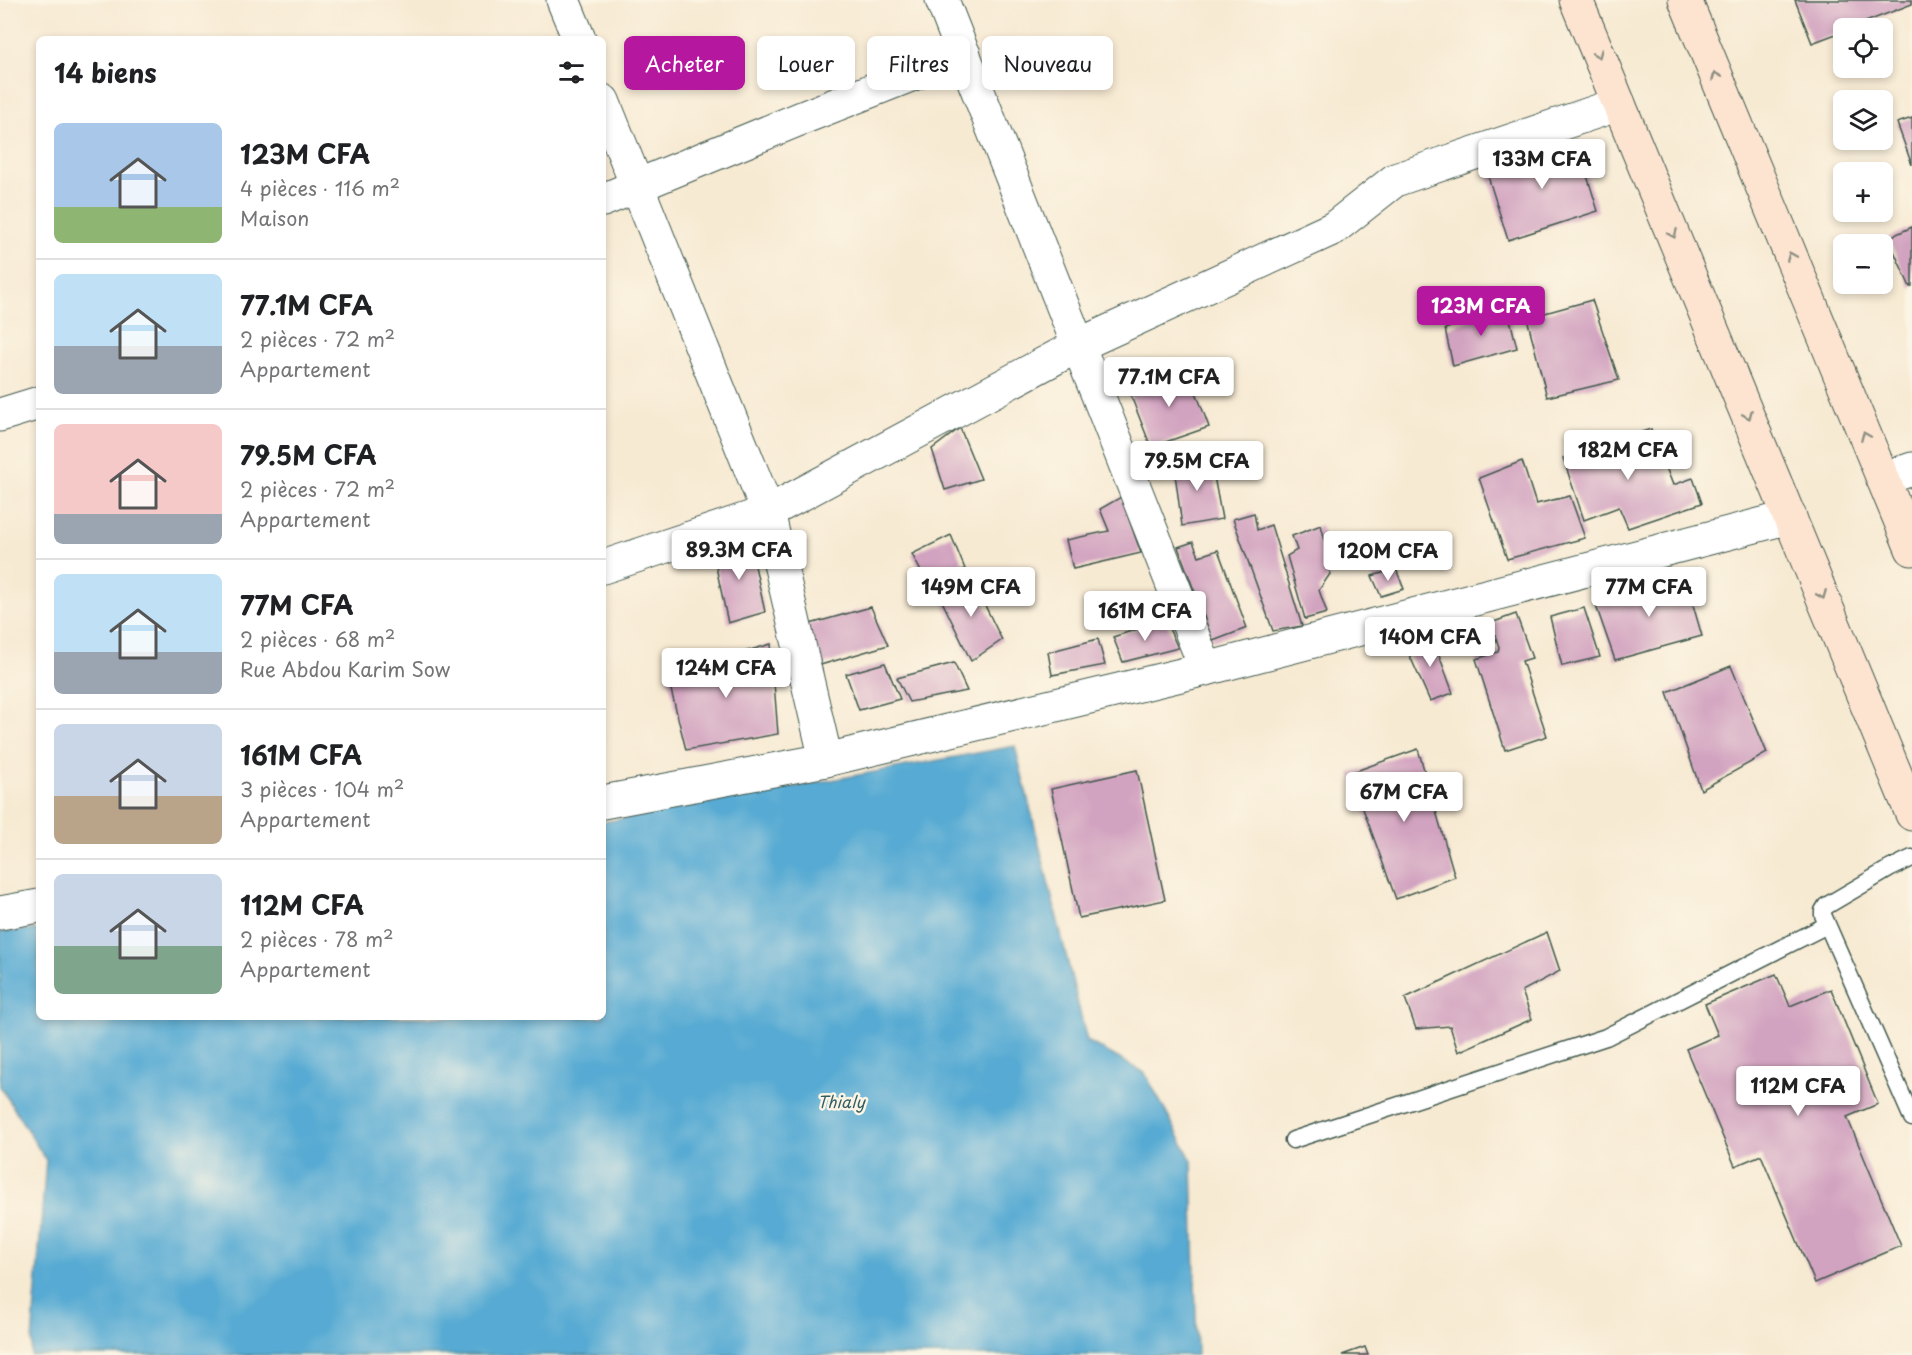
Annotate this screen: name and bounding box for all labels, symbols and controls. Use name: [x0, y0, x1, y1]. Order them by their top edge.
map controls: [1833, 18, 1893, 294]
button: locate: [1833, 18, 1893, 78]
chip: Acheter: [624, 36, 745, 90]
chip: Louer: [757, 36, 855, 90]
chip: Filtres: [867, 36, 970, 90]
chip: Nouveau: [982, 36, 1113, 90]
one-way arrow: [1591, 48, 1603, 59]
text: 14 biens: [54, 53, 157, 92]
icon: filters: [555, 56, 588, 89]
one-way arrow: [1711, 71, 1723, 82]
button: layers: [1833, 90, 1893, 150]
text: 123M CFA: [240, 134, 370, 173]
pin: 133M CFA: [1480, 139, 1604, 190]
text: 133M CFA: [1492, 143, 1592, 173]
icon: home: [102, 147, 174, 219]
button: +: [1833, 162, 1893, 222]
text: 4 pièces · 116 m²: [240, 173, 400, 203]
text: Maison: [240, 203, 309, 233]
one-way arrow: [1666, 228, 1678, 239]
button: −: [1833, 234, 1893, 294]
one-way arrow: [1786, 252, 1798, 263]
text: 77.1M CFA: [240, 285, 373, 324]
pin: 123M CFA: [1419, 286, 1543, 337]
text: 123M CFA: [1431, 290, 1531, 320]
icon: home: [102, 298, 174, 370]
text: 2 pièces · 72 m²: [240, 324, 395, 354]
text: Appartement: [240, 354, 370, 384]
pin: 77.1M CFA: [1100, 357, 1238, 408]
text: 77.1M CFA: [1118, 361, 1220, 391]
one-way arrow: [1741, 408, 1753, 419]
pin: 182M CFA: [1566, 430, 1690, 481]
one-way arrow: [1860, 432, 1872, 443]
text: 182M CFA: [1578, 434, 1678, 464]
text: 79.5M CFA: [240, 435, 377, 474]
pin: 79.5M CFA: [1128, 441, 1266, 492]
text: 79.5M CFA: [1144, 445, 1250, 475]
icon: home: [102, 448, 174, 520]
text: 2 pièces · 72 m²: [240, 474, 395, 504]
text: Appartement: [240, 504, 370, 534]
pin: 89.3M CFA: [670, 530, 808, 581]
pin: 120M CFA: [1326, 531, 1450, 582]
text: 89.3M CFA: [686, 534, 792, 564]
text: 120M CFA: [1338, 535, 1438, 565]
pin: 149M CFA: [909, 567, 1033, 618]
pin: 77M CFA: [1594, 567, 1704, 618]
text: 149M CFA: [921, 571, 1021, 601]
text: 77M CFA: [1605, 571, 1693, 601]
text: 77M CFA: [240, 585, 354, 624]
one-way arrow: [1815, 588, 1827, 599]
pin: 161M CFA: [1083, 591, 1207, 642]
text: 161M CFA: [1098, 595, 1192, 625]
icon: home: [102, 598, 174, 670]
pin: 140M CFA: [1368, 617, 1492, 668]
text: 140M CFA: [1379, 621, 1481, 651]
text: 2 pièces · 68 m²: [240, 624, 395, 654]
pin: 124M CFA: [664, 648, 788, 699]
text: 124M CFA: [676, 652, 776, 682]
text: Rue Abdou Karim Sow: [240, 654, 450, 684]
text: 161M CFA: [240, 735, 362, 774]
icon: home: [102, 748, 174, 820]
pin: 67M CFA: [1349, 772, 1459, 823]
text: 3 pièces · 104 m²: [240, 774, 404, 804]
text: 67M CFA: [1360, 776, 1448, 806]
text: Appartement: [240, 804, 370, 834]
text: 112M CFA: [240, 885, 364, 924]
icon: home: [102, 898, 174, 970]
text: 2 pièces · 78 m²: [240, 924, 393, 954]
text: Appartement: [240, 954, 370, 984]
pin: 112M CFA: [1736, 1066, 1860, 1117]
text: 112M CFA: [1750, 1070, 1846, 1100]
water label: Thialy: [817, 1089, 867, 1113]

